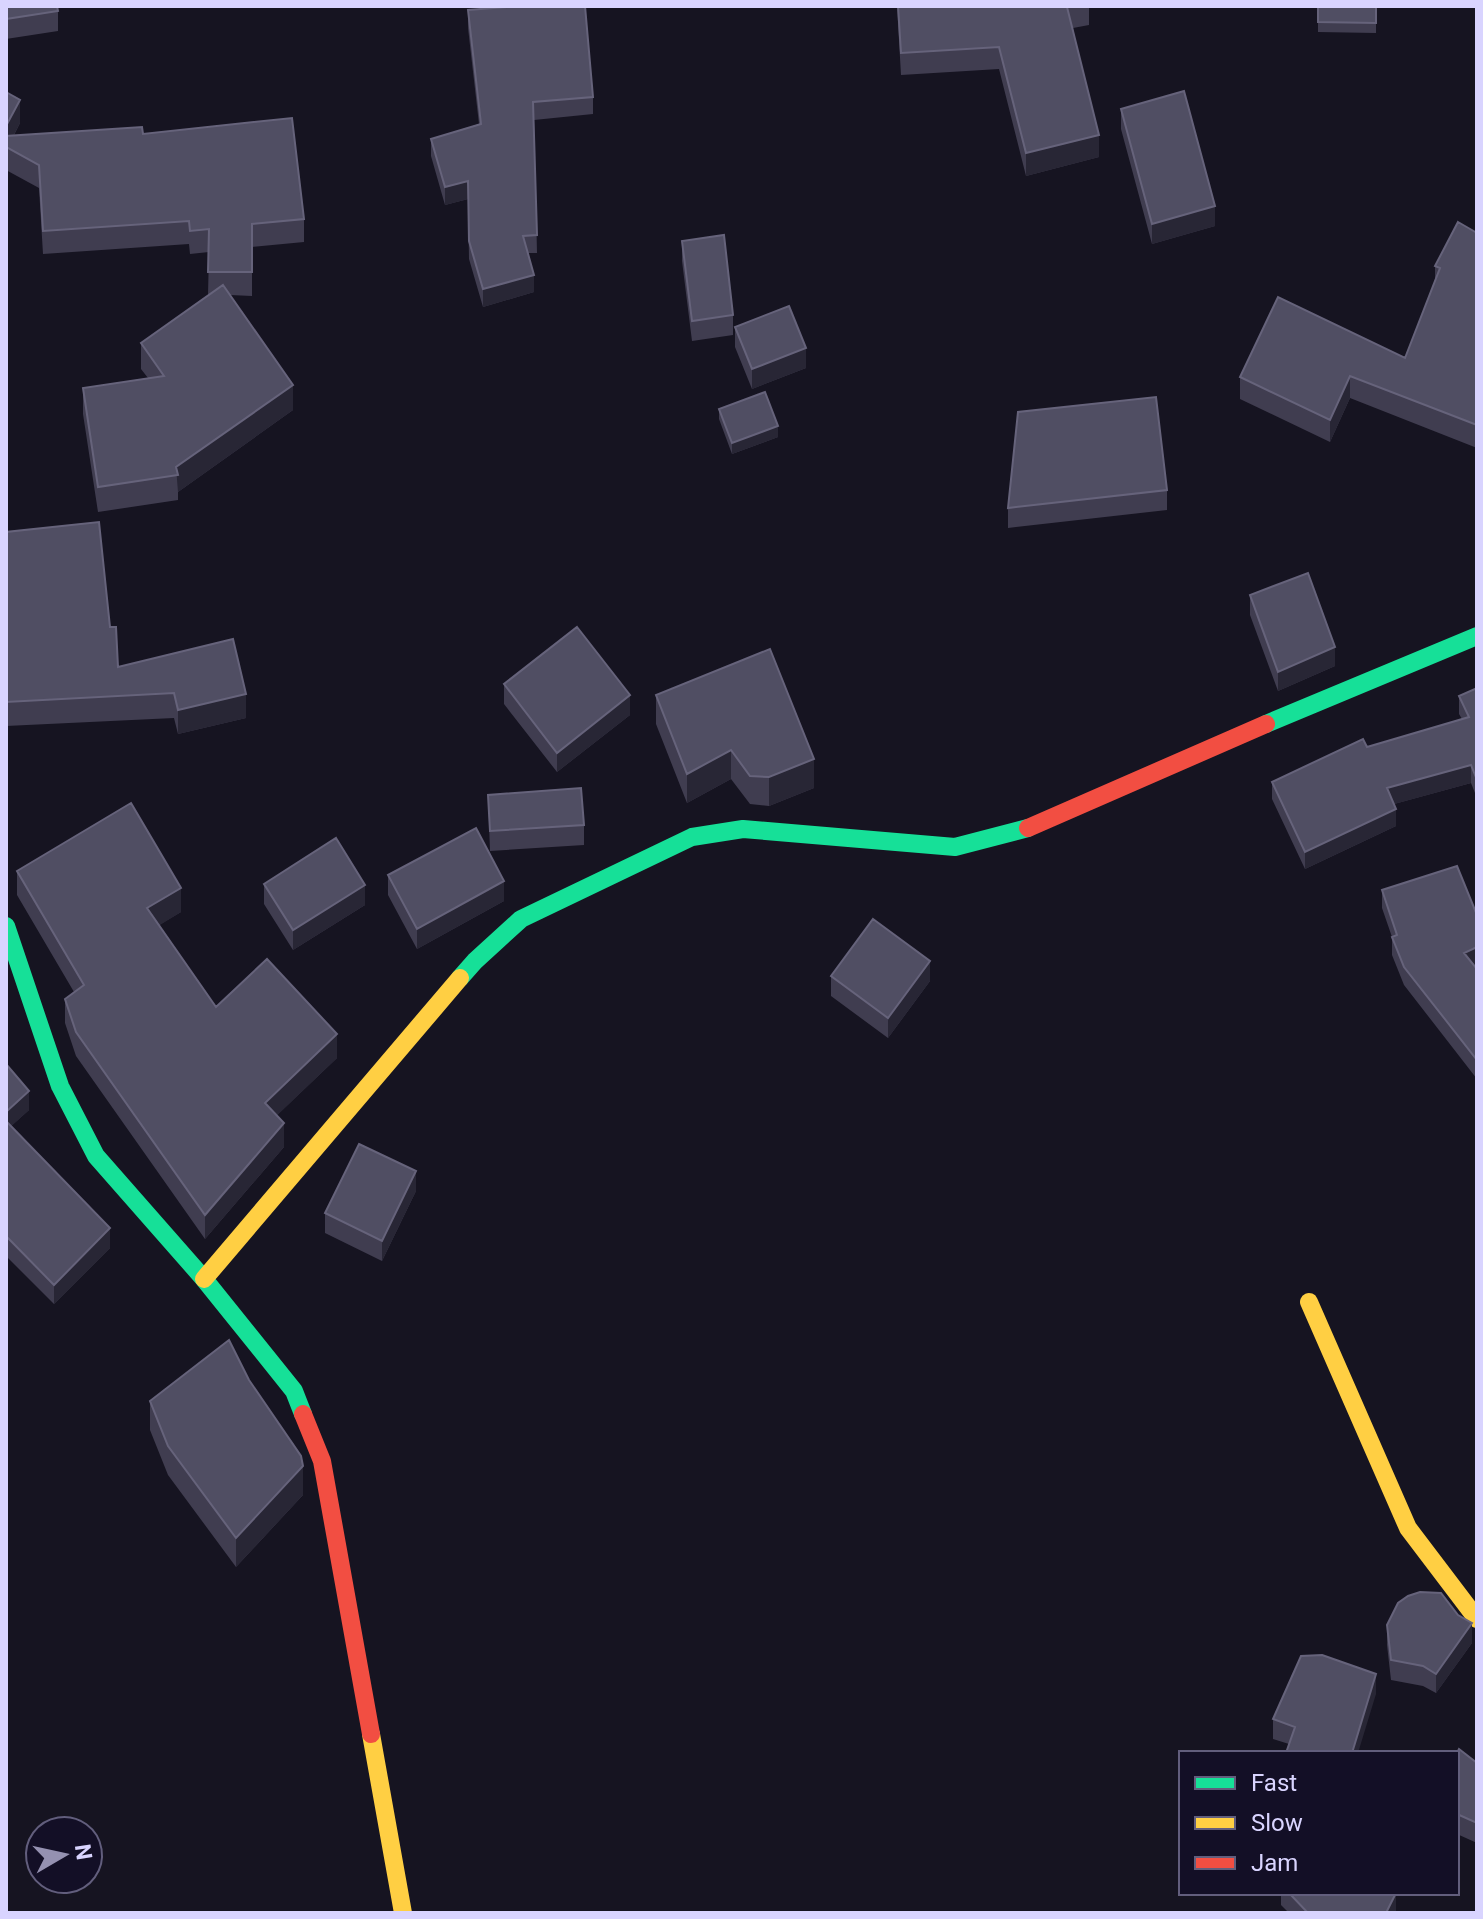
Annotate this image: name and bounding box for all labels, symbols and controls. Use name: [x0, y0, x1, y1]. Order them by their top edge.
legend: [1179, 1751, 1459, 1895]
text: Fast: [1251, 1769, 1297, 1797]
text: Slow: [1251, 1809, 1303, 1837]
north arrow: [24, 1815, 104, 1895]
text: N: [70, 1842, 97, 1862]
text: Jam: [1251, 1849, 1298, 1877]

